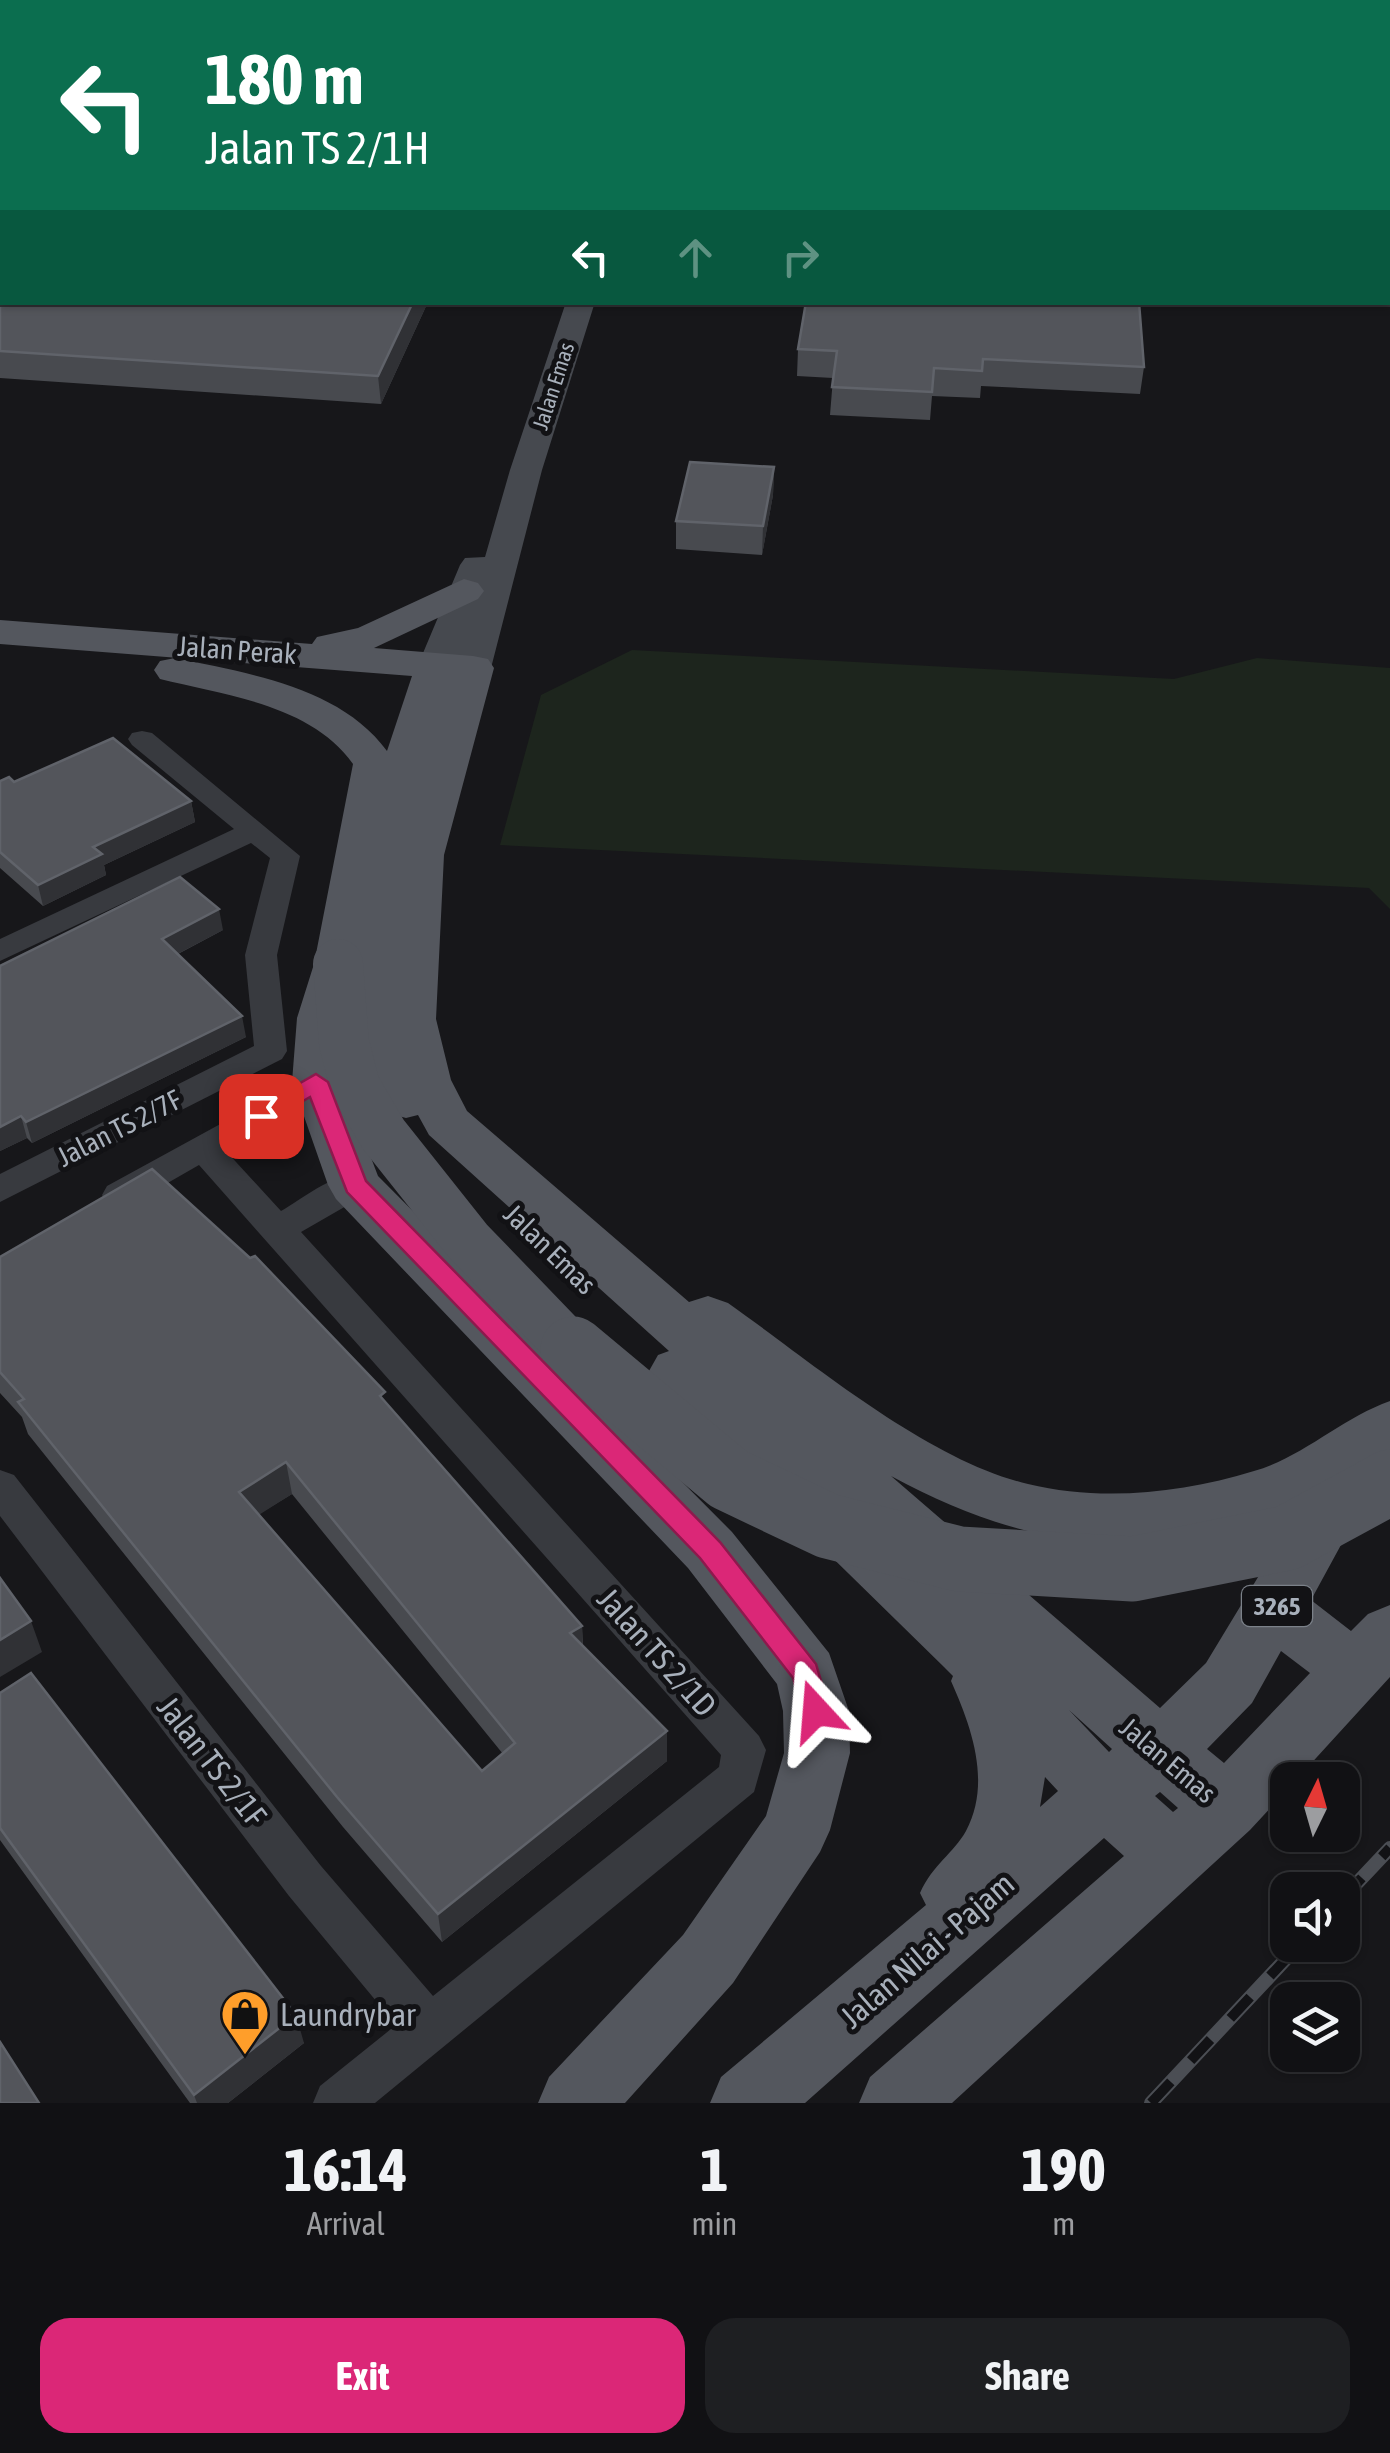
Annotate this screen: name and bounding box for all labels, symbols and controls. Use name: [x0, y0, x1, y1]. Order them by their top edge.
text: 180 m: [205, 39, 364, 119]
icon: left: [40, 40, 170, 170]
text: Jalan TS 2/1H: [205, 122, 430, 174]
icon: left: [563, 230, 618, 285]
icon: ahead: [668, 230, 723, 285]
icon: right: [773, 230, 828, 285]
street label: Jalan Emas: [527, 339, 579, 433]
street label: Jalan Perak: [177, 630, 297, 670]
pin: [219, 1074, 304, 1159]
street label: Jalan TS 2/7F: [52, 1083, 186, 1173]
icon: arrive: [234, 1089, 289, 1144]
street label: Jalan Emas: [498, 1198, 602, 1300]
street label: Jalan TS 2/1D: [590, 1581, 724, 1723]
road number: 3265: [1242, 1586, 1312, 1626]
position arrow: [764, 1659, 868, 1763]
street label: Jalan TS 2/1F: [150, 1689, 274, 1833]
street label: Jalan Emas: [1114, 1711, 1222, 1809]
north arrow: [1270, 1762, 1360, 1852]
map controls: [1270, 1762, 1360, 2072]
street label: Jalan Nilai - Pajam: [833, 1865, 1021, 2035]
button: sound: [1270, 1872, 1360, 1962]
button: layers: [1270, 1982, 1360, 2072]
shop icon: Laundrybar: [219, 1988, 271, 2056]
place label: Laundrybar: [280, 1996, 416, 2033]
text: 16:14: [284, 2135, 407, 2204]
text: 1: [700, 2135, 729, 2204]
text: 190: [1021, 2135, 1106, 2204]
text: Arrival: [307, 2205, 385, 2242]
text: min: [691, 2205, 737, 2242]
text: m: [1052, 2205, 1075, 2242]
button: Exit: [40, 2318, 685, 2433]
button: Share: [705, 2318, 1350, 2433]

